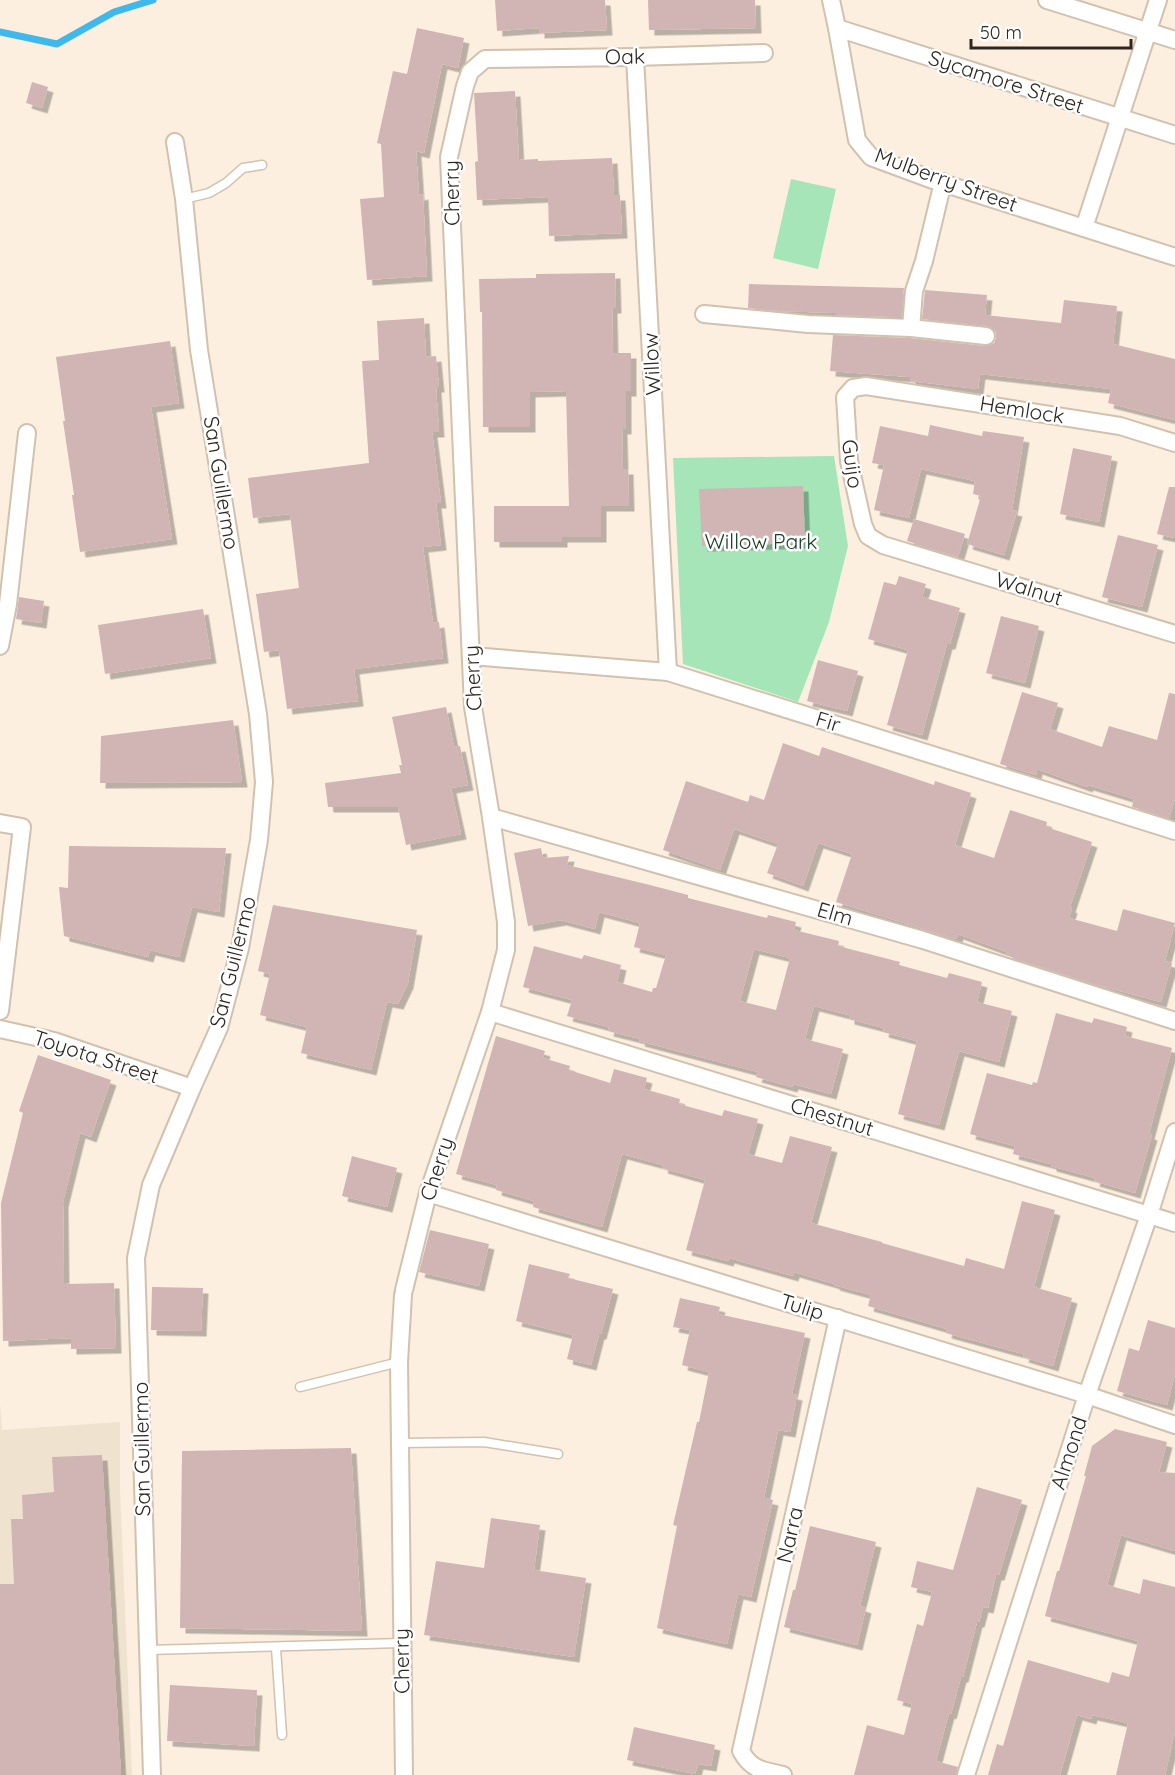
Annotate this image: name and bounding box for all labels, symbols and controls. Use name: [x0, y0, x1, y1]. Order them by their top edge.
scale bar: [971, 12, 1132, 50]
text: 50 m: [980, 21, 1022, 44]
street label: Oak: [605, 43, 645, 69]
street label: Sycamore Street: [925, 44, 1087, 118]
street label: Mulberry Street: [871, 141, 1021, 217]
street label: Cherry: [437, 160, 465, 226]
street label: Willow: [636, 332, 666, 396]
street label: Hemlock: [978, 389, 1066, 429]
street label: San Guillermo: [199, 414, 245, 551]
street label: Guijo: [837, 438, 869, 490]
park label: Willow Park: [705, 528, 817, 554]
street label: Walnut: [993, 566, 1066, 611]
street label: Cherry: [457, 645, 487, 711]
street label: Fir: [813, 705, 844, 737]
street label: San Guillermo: [203, 893, 261, 1030]
street label: Elm: [814, 896, 856, 930]
street label: Toyota Street: [30, 1024, 162, 1089]
street label: Chestnut: [788, 1091, 877, 1141]
street label: Cherry: [414, 1133, 459, 1204]
street label: Tulip: [777, 1287, 827, 1325]
street label: San Guillermo: [127, 1381, 155, 1517]
street label: Almond: [1044, 1413, 1092, 1492]
street label: Narra: [770, 1504, 808, 1565]
street label: Cherry: [387, 1628, 415, 1694]

